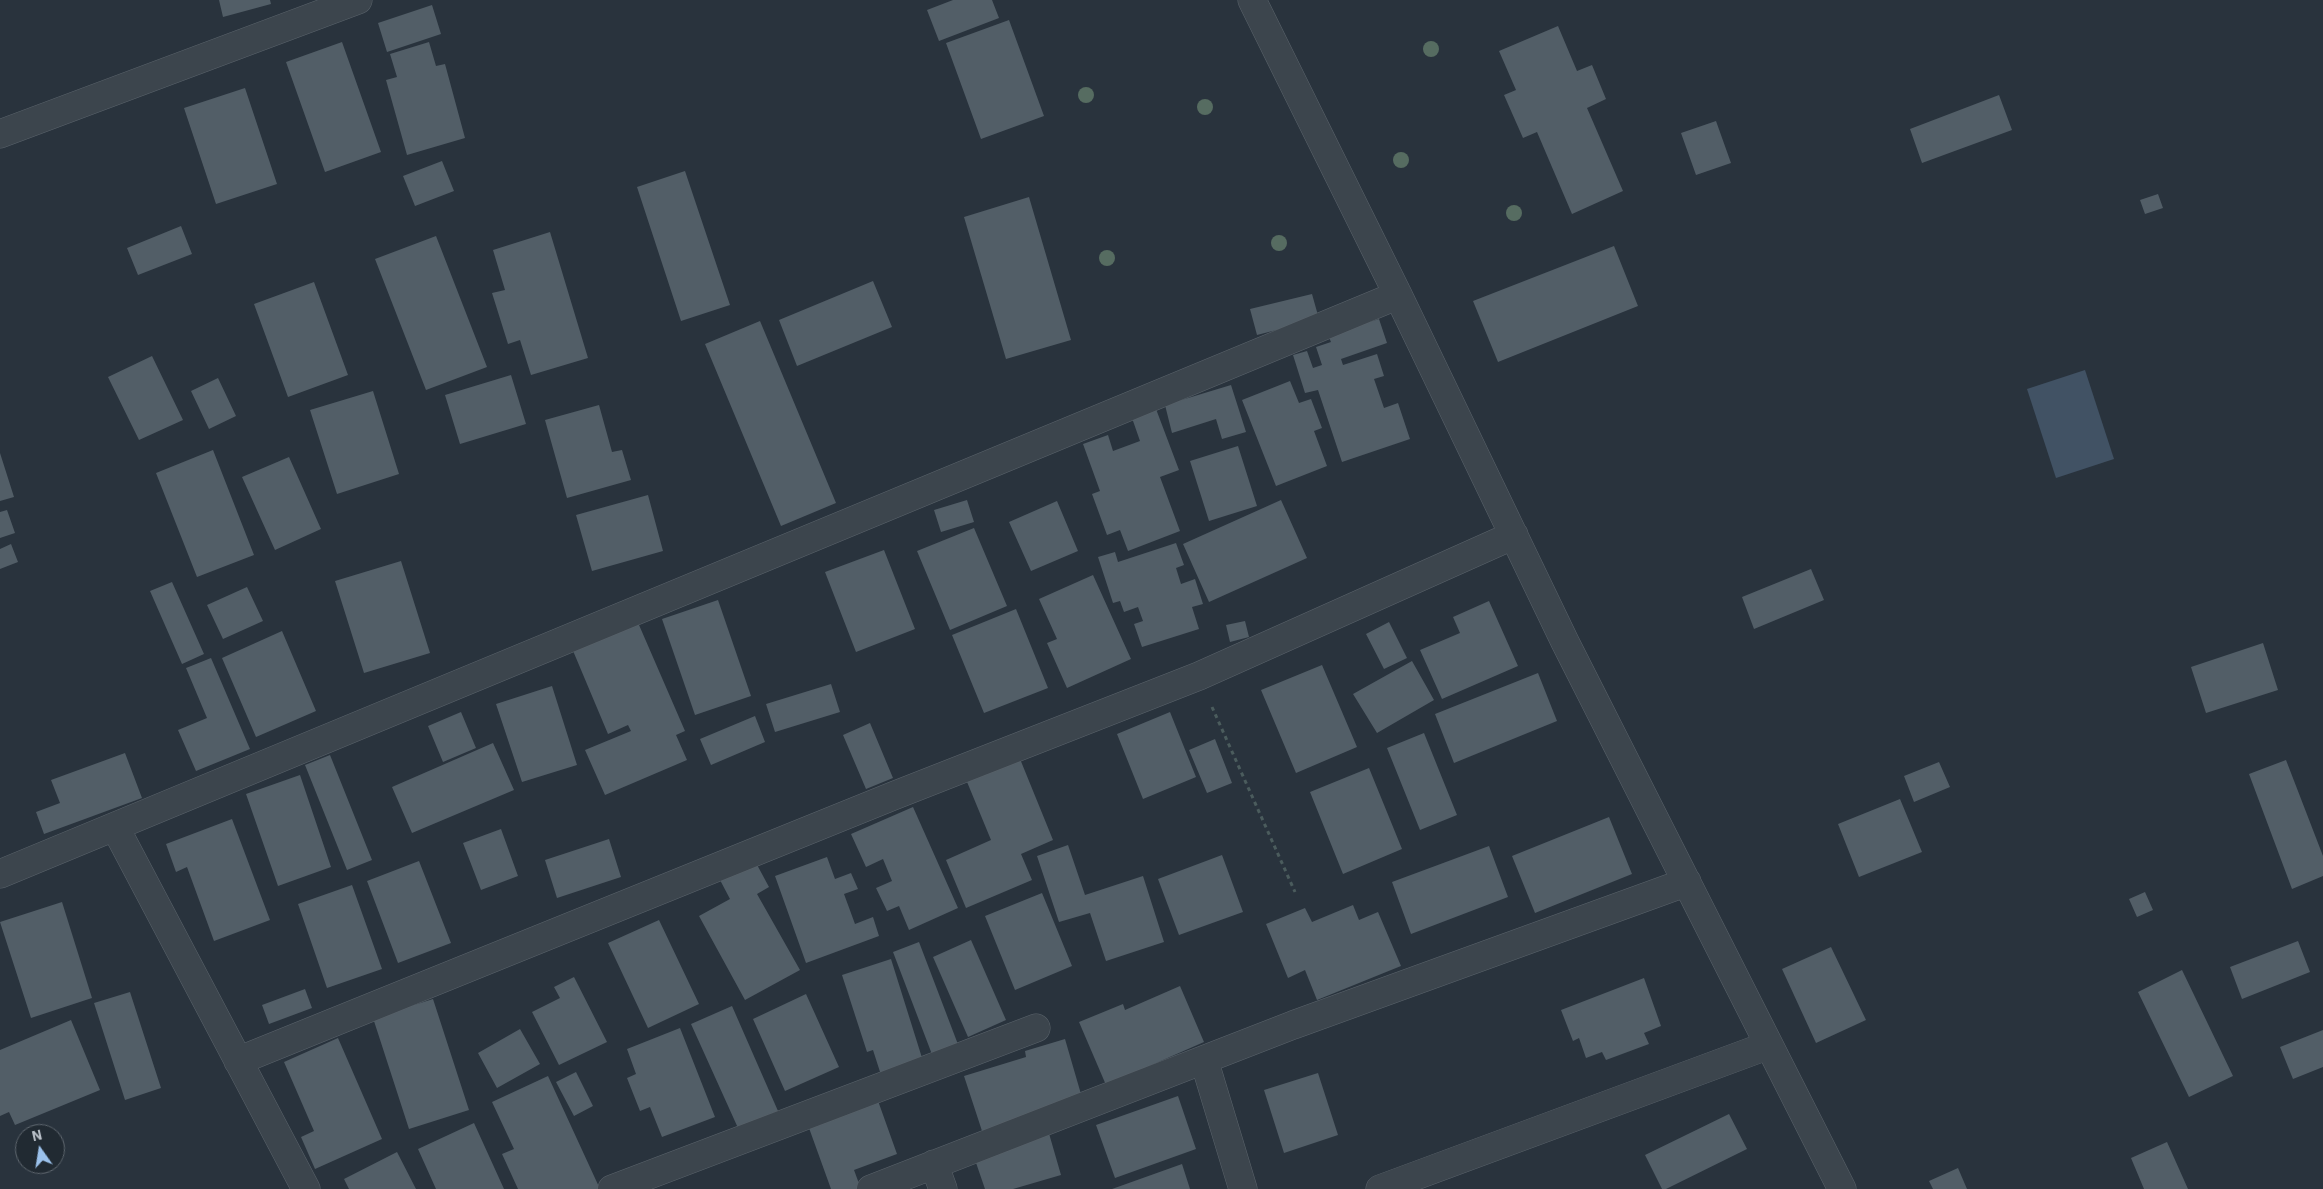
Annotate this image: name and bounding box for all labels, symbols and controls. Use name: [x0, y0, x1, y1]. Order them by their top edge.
north arrow: [15, 1124, 65, 1174]
text: N: [30, 1125, 44, 1145]

